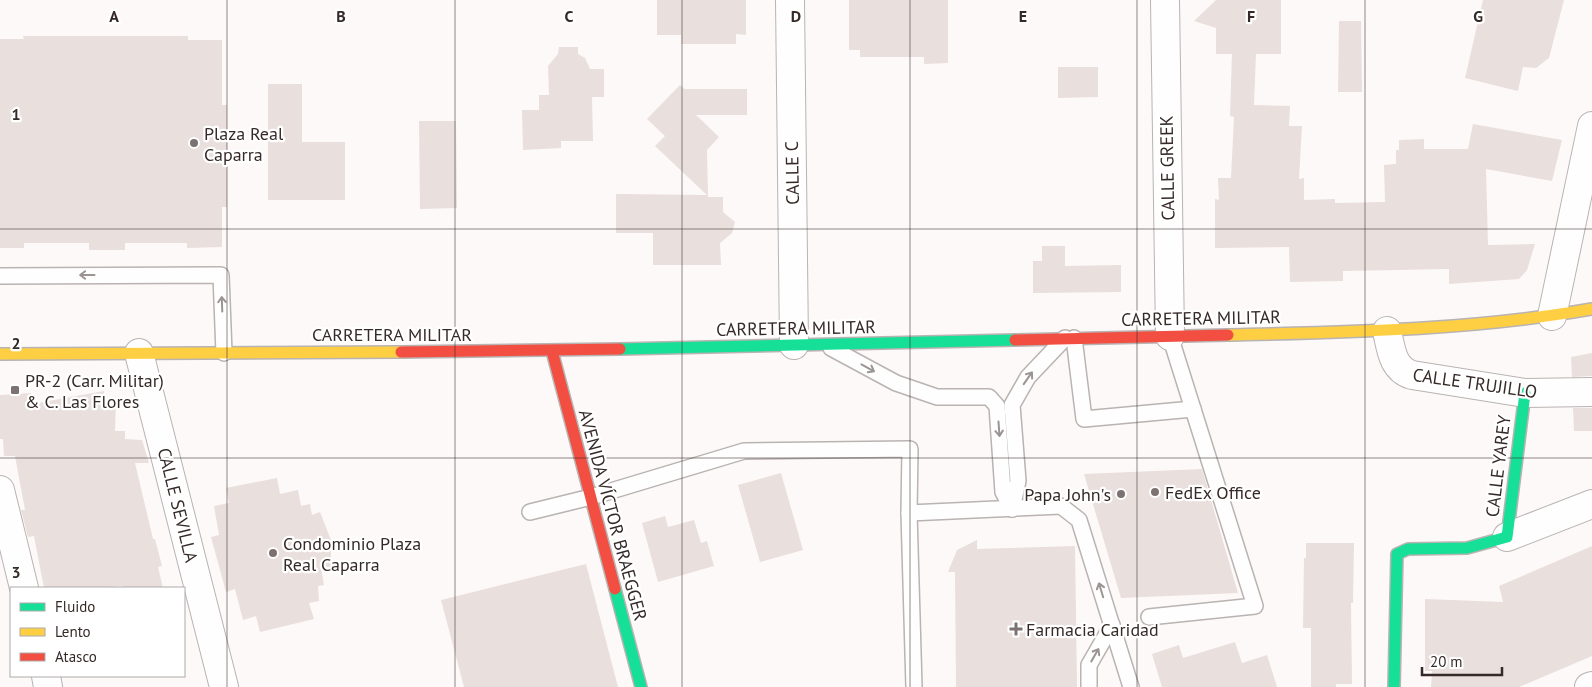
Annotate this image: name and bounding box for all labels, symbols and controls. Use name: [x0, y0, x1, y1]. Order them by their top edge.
text: A: [109, 6, 119, 26]
text: B: [336, 6, 346, 26]
text: C: [565, 6, 574, 26]
text: D: [791, 6, 801, 26]
text: E: [1019, 6, 1027, 26]
text: F: [1247, 6, 1255, 26]
text: G: [1473, 6, 1483, 26]
text: 1: [11, 104, 21, 124]
street label: CALLE GREEK: [1155, 115, 1179, 221]
place label: Plaza Real Caparra: [204, 122, 284, 166]
marker: Plaza Real Caparra: [188, 137, 200, 149]
street label: CALLE C: [780, 141, 804, 205]
one-way arrow: [79, 270, 96, 280]
one-way arrow: [217, 296, 227, 312]
street label: CARRETERA MILITAR: [1121, 305, 1281, 331]
street label: CARRETERA MILITAR: [716, 315, 876, 341]
street label: CARRETERA MILITAR: [312, 323, 472, 346]
text: 2: [11, 333, 21, 353]
one-way arrow: [861, 363, 876, 373]
street label: CALLE TRUJILLO: [1411, 363, 1539, 403]
place label: PR-2 (Carr. Militar) & C. Las Flores: [25, 369, 164, 413]
one-way arrow: [1023, 372, 1033, 386]
marker: PR-2 (Carr. Militar) & C. Las Flores: [9, 384, 21, 396]
street label: AVENIDA VÍCTOR BRAEGGER: [574, 407, 652, 623]
street label: CALLE YAREY: [1480, 414, 1516, 518]
one-way arrow: [994, 421, 1004, 437]
street label: CALLE SEVILLA: [153, 445, 203, 565]
place label: FedEx Office: [1165, 481, 1261, 504]
place label: Papa John's: [1024, 483, 1111, 506]
marker: FedEx Office: [1149, 486, 1161, 498]
marker: Papa John's: [1115, 488, 1127, 500]
place label: Condominio Plaza Real Caparra: [283, 532, 421, 576]
marker: Condominio Plaza Real Caparra: [267, 547, 279, 559]
text: 3: [11, 562, 21, 582]
one-way arrow: [1096, 582, 1106, 598]
legend: [10, 587, 185, 677]
text: Fluido: [55, 597, 95, 616]
place label: Farmacia Caridad: [1026, 618, 1159, 641]
text: Lento: [55, 622, 91, 641]
marker: Farmacia Caridad: [1010, 623, 1022, 635]
scale bar: [1422, 644, 1502, 676]
text: Atasco: [55, 647, 97, 666]
one-way arrow: [1090, 647, 1100, 662]
text: 20 m: [1430, 652, 1463, 671]

